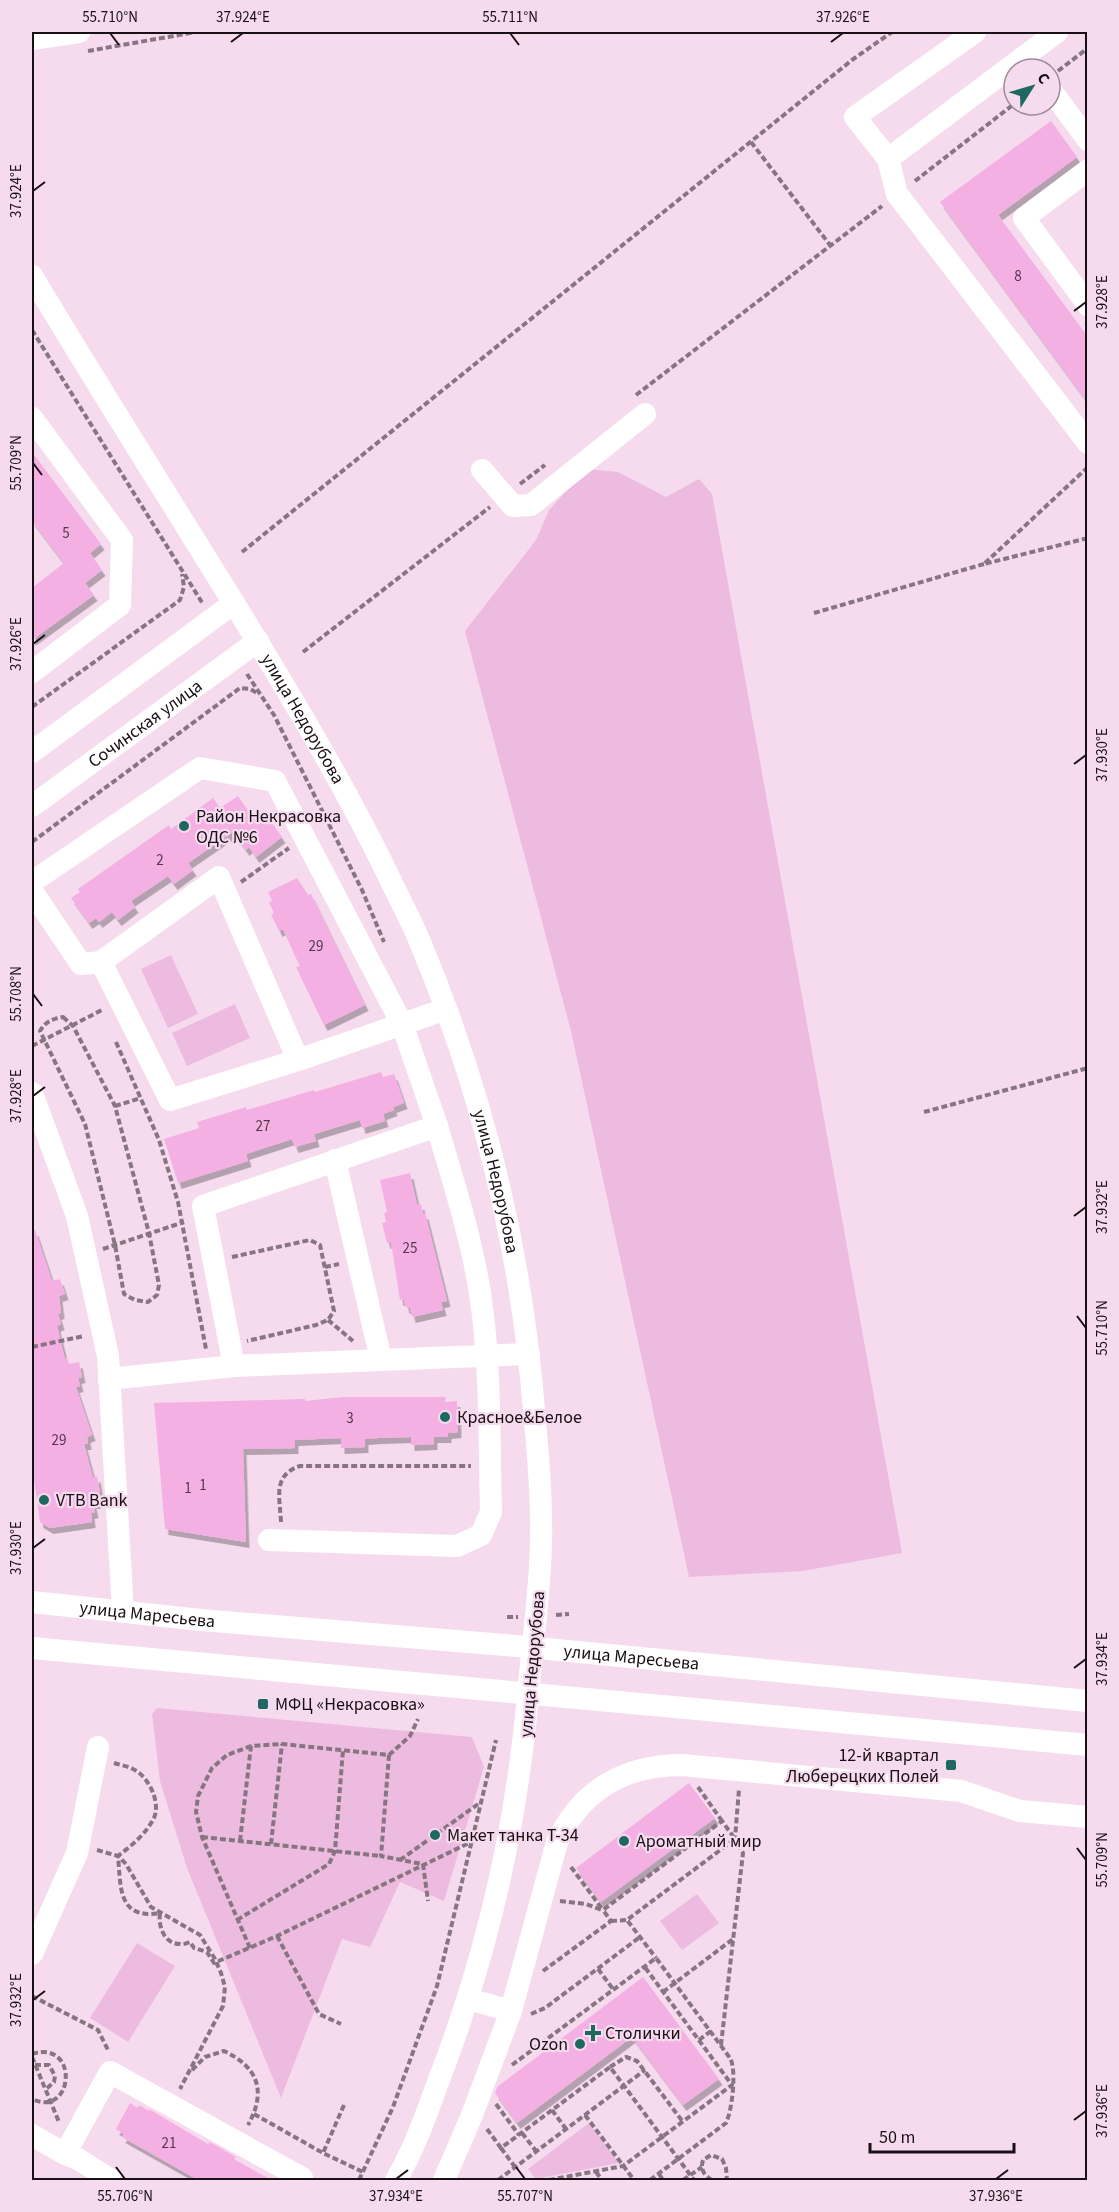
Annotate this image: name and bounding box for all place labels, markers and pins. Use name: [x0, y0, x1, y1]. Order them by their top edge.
place label: Район Некрасовка ОДС №6: [196, 804, 341, 850]
marker: Район Некрасовка ОДС №6: [177, 819, 191, 833]
place label: Красное&Белое: [457, 1405, 582, 1430]
marker: Красное&Белое: [438, 1410, 452, 1424]
place label: VTB Bank: [56, 1488, 128, 1513]
marker: VTB Bank: [37, 1493, 51, 1507]
place label: МФЦ «Некрасовка»: [275, 1692, 425, 1717]
marker: МФЦ «Некрасовка»: [256, 1697, 270, 1711]
place label: 12-й квартал Люберецких Полей: [786, 1743, 939, 1789]
marker: 12-й квартал Люберецких Полей: [944, 1758, 958, 1772]
place label: Макет танка Т-34: [447, 1823, 579, 1848]
marker: Макет танка Т-34: [428, 1828, 442, 1842]
place label: Ароматный мир: [636, 1829, 762, 1854]
marker: Ароматный мир: [617, 1834, 631, 1848]
place label: Столички: [605, 2021, 681, 2046]
marker: Столички: [586, 2026, 600, 2040]
place label: Ozon: [529, 2032, 568, 2057]
marker: Ozon: [573, 2037, 587, 2051]

